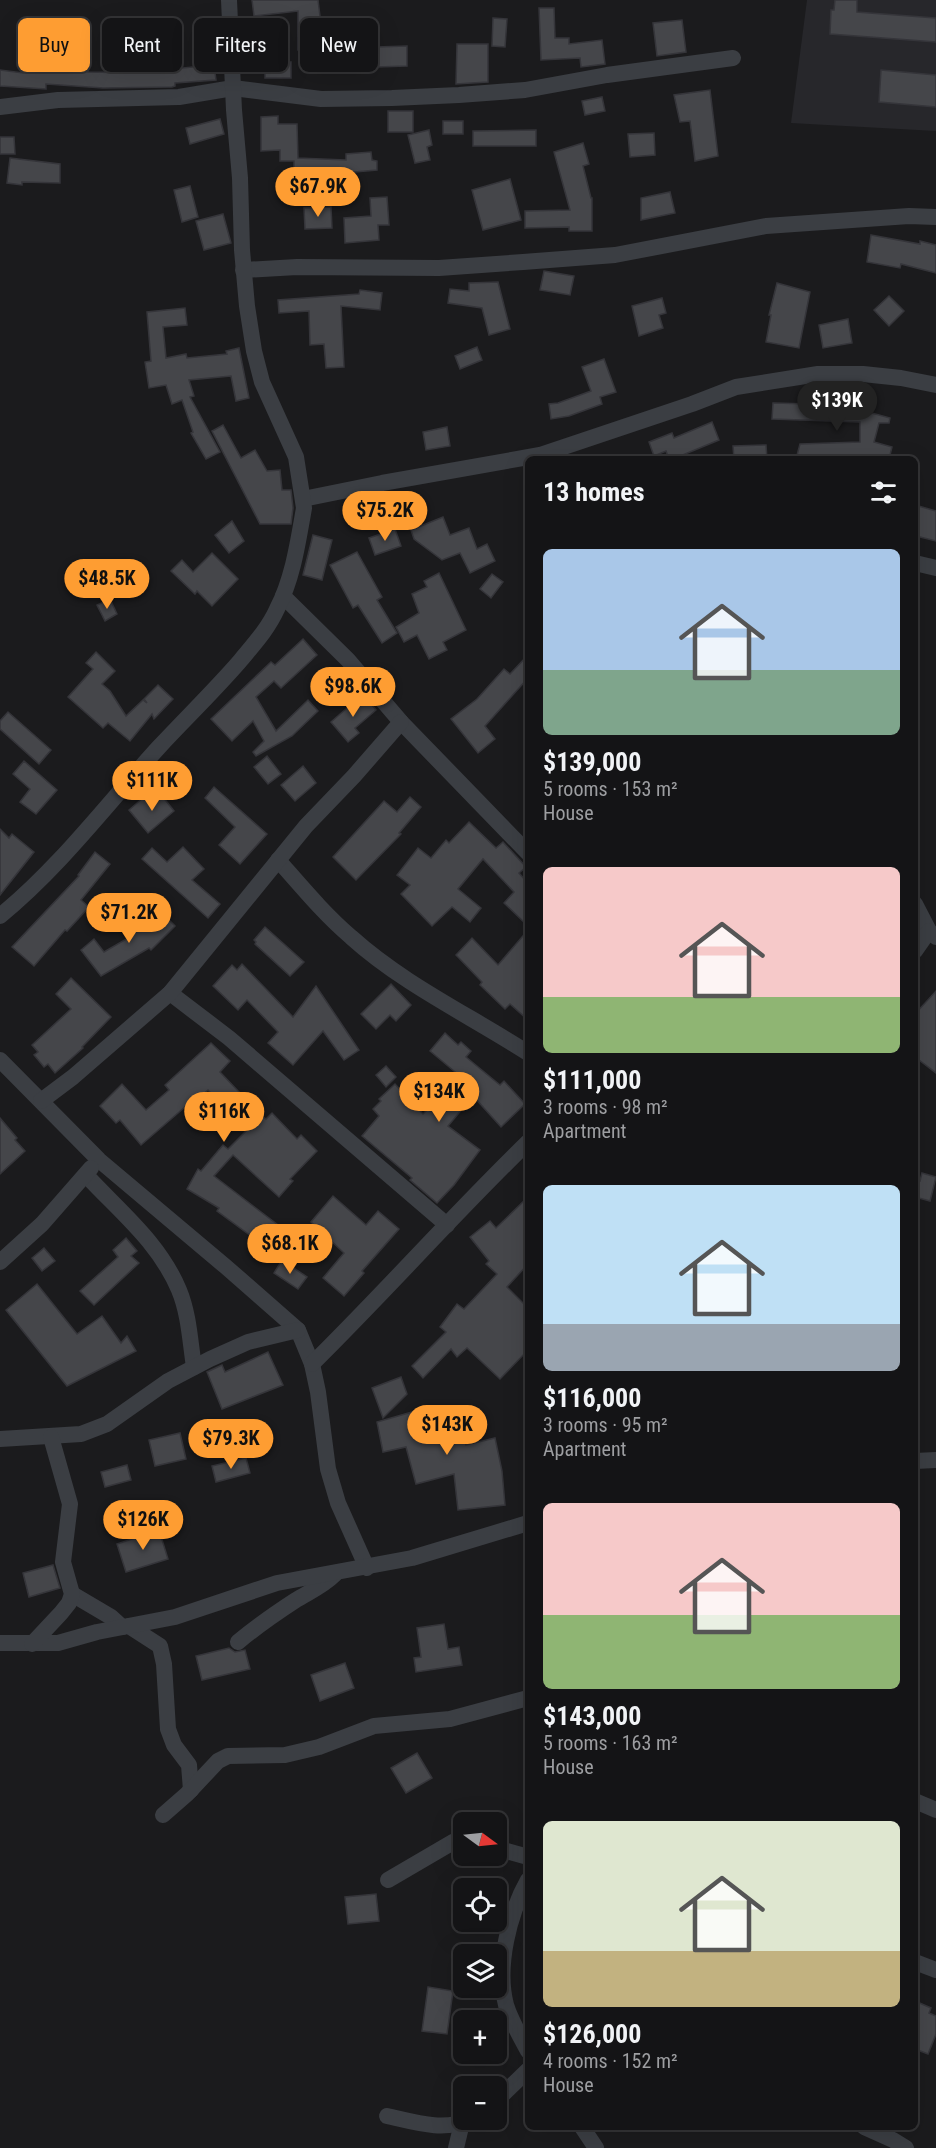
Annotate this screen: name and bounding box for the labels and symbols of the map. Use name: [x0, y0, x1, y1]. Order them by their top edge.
pin: $67.9K: [269, 167, 367, 218]
pin: $139K: [795, 381, 879, 432]
pin: $75.2K: [336, 491, 434, 542]
pin: $48.5K: [58, 559, 156, 610]
pin: $98.6K: [304, 667, 402, 718]
pin: $111K: [110, 761, 194, 812]
pin: $71.2K: [80, 893, 178, 944]
pin: $134K: [397, 1072, 481, 1123]
pin: $116K: [182, 1092, 266, 1143]
pin: $68.1K: [241, 1224, 339, 1275]
pin: $143K: [405, 1405, 489, 1456]
pin: $79.3K: [182, 1419, 280, 1470]
pin: $126K: [101, 1500, 185, 1551]
north arrow: [453, 1812, 507, 1866]

